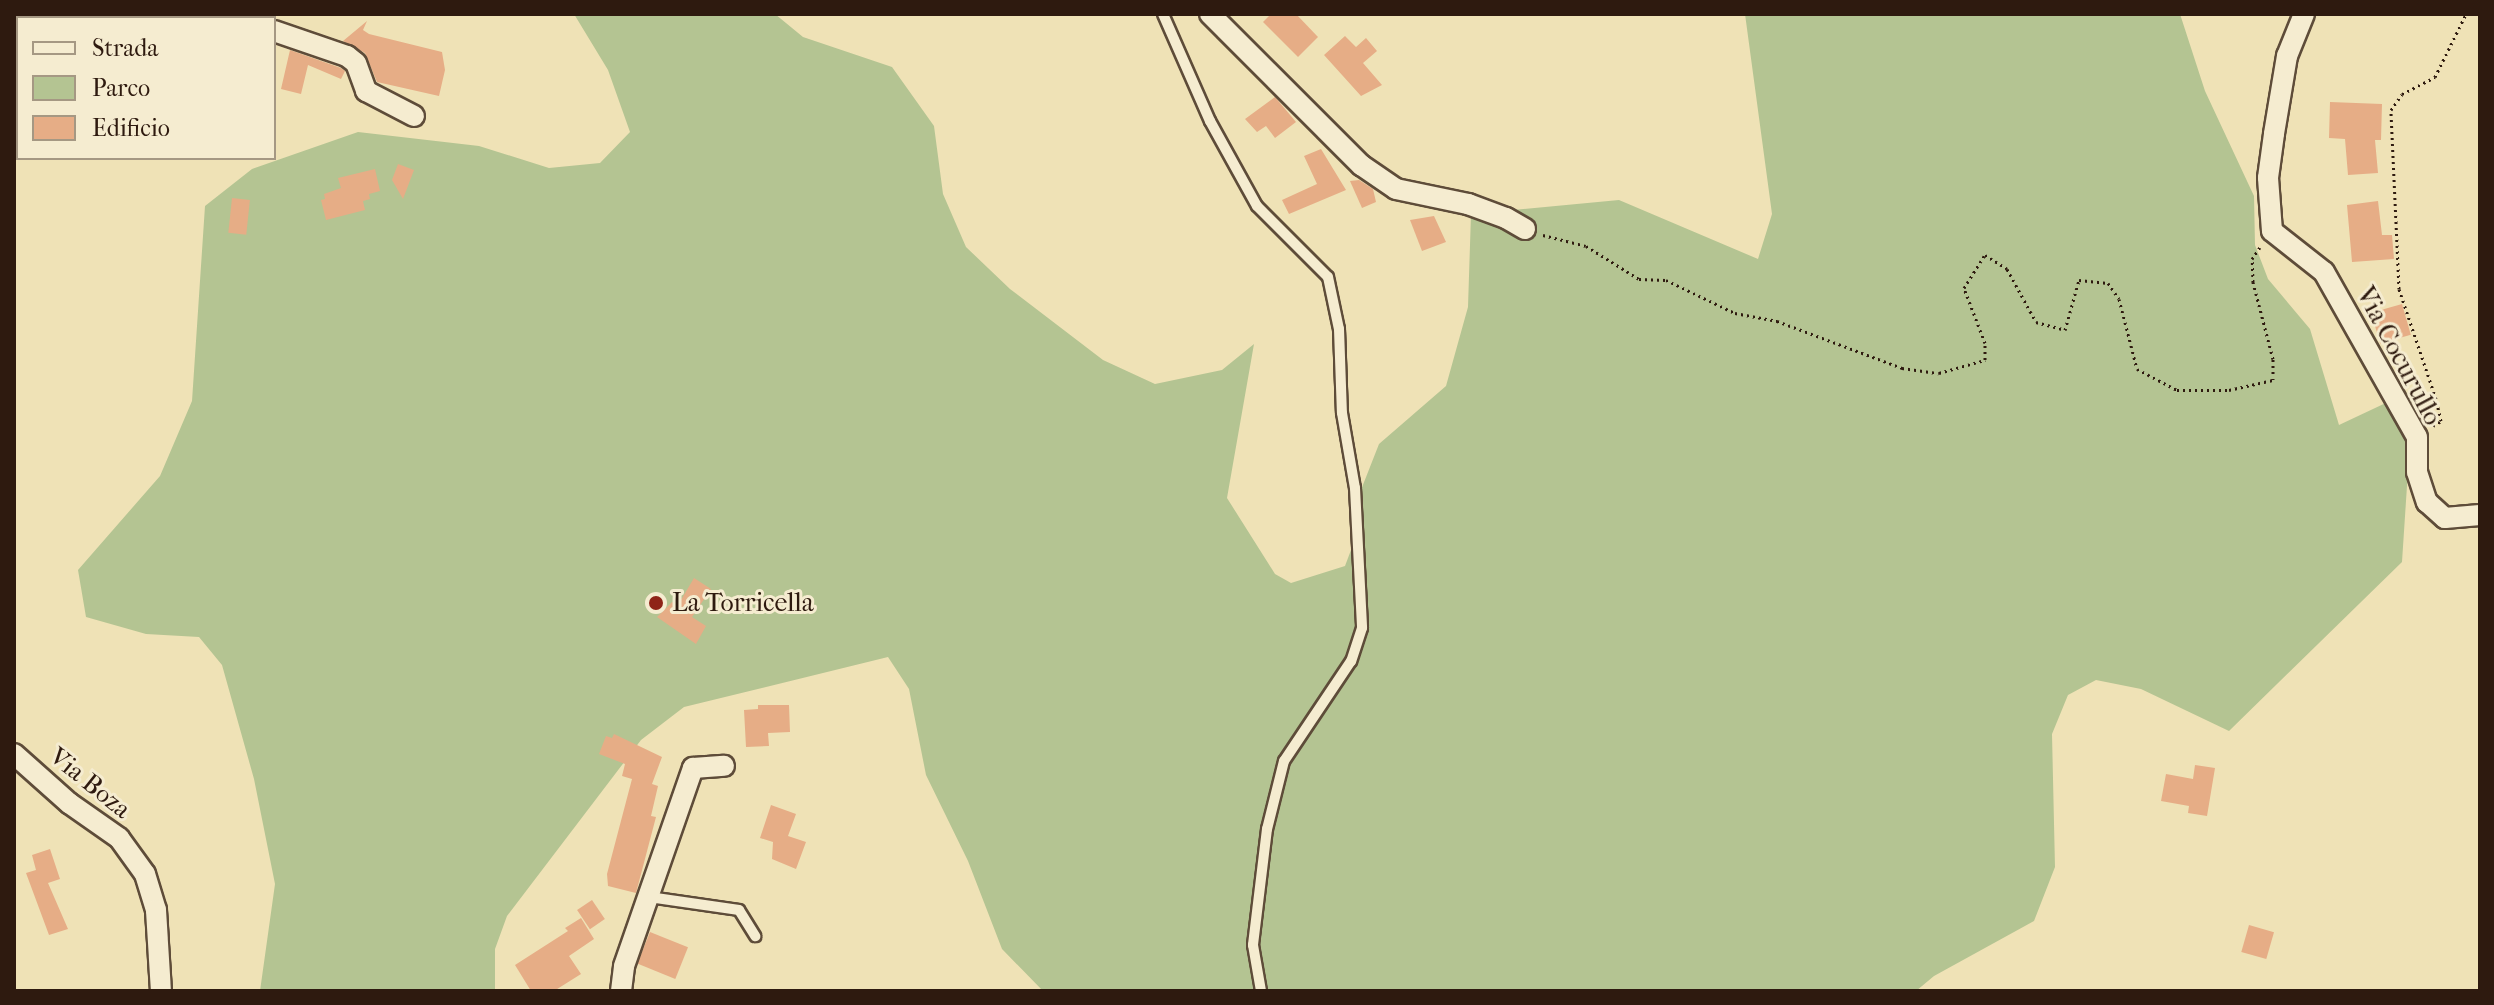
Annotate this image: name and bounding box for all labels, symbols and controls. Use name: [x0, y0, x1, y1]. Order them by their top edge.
legend: [16, 16, 276, 160]
text: Strada: [92, 34, 158, 62]
text: Parco: [92, 74, 150, 102]
text: Edificio: [92, 114, 170, 142]
street label: Via Cocurullo: [2349, 281, 2449, 431]
place label: La Torricella: [672, 587, 814, 619]
marker: La Torricella: [647, 594, 665, 612]
street label: Via Boza: [43, 741, 137, 825]

